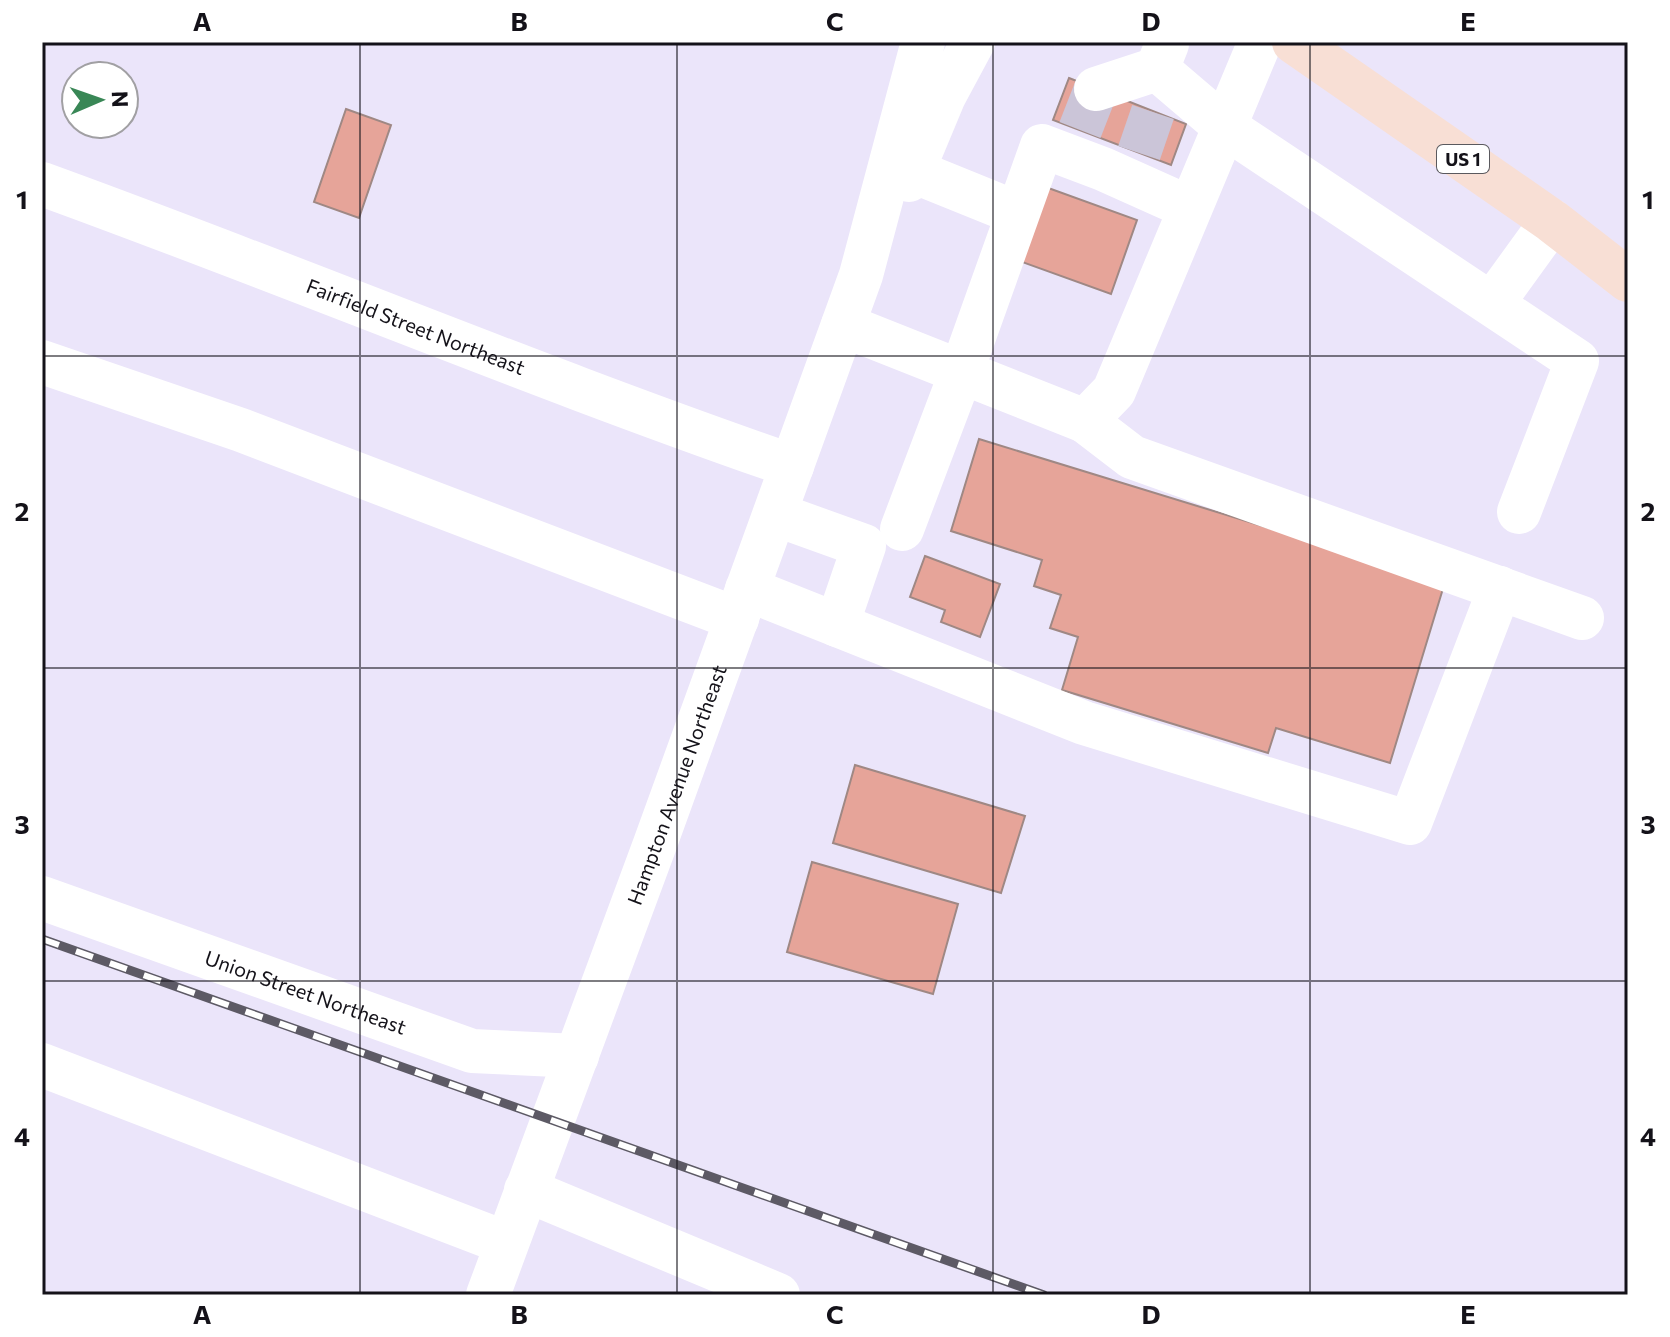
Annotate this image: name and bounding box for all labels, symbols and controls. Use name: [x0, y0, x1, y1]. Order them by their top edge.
text: A: [193, 5, 212, 36]
text: B: [510, 5, 528, 36]
text: C: [826, 5, 844, 36]
text: D: [1141, 5, 1161, 36]
text: E: [1460, 5, 1476, 36]
north arrow: [60, 60, 140, 140]
text: N: [107, 91, 134, 108]
road number: US 1: [1437, 145, 1489, 173]
text: 1: [16, 183, 28, 214]
text: 1: [1642, 183, 1654, 214]
street label: Fairfield Street Northeast: [303, 273, 529, 379]
text: 2: [15, 495, 29, 526]
text: 2: [1641, 495, 1655, 526]
street label: Hampton Avenue Northeast: [622, 661, 731, 908]
text: 3: [14, 808, 30, 839]
text: 3: [1640, 808, 1656, 839]
street label: Union Street Northeast: [202, 945, 410, 1039]
text: 4: [14, 1120, 30, 1151]
text: 4: [1640, 1120, 1656, 1151]
text: A: [193, 1298, 212, 1329]
text: B: [510, 1298, 528, 1329]
text: C: [826, 1298, 844, 1329]
text: D: [1141, 1298, 1161, 1329]
text: E: [1460, 1298, 1476, 1329]

